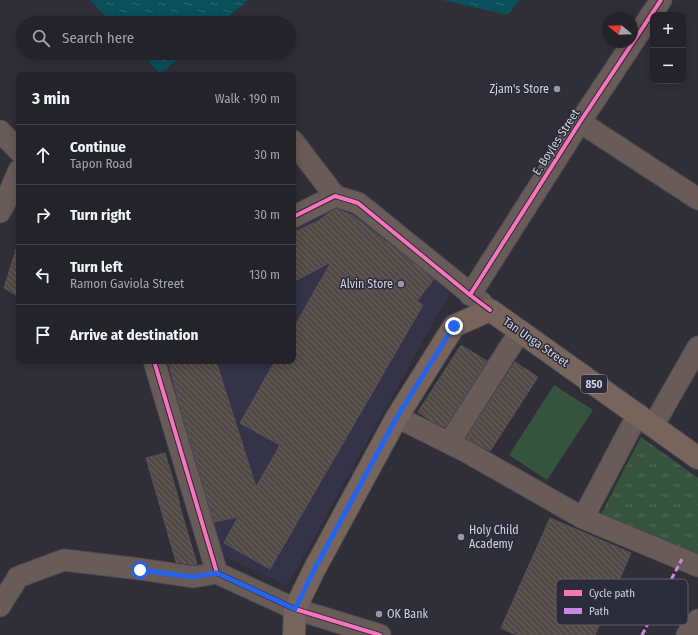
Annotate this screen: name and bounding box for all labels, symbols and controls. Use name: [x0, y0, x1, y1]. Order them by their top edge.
north arrow: [602, 12, 638, 48]
map controls: [650, 12, 686, 84]
button: +: [650, 12, 686, 48]
search box: [16, 16, 296, 60]
icon: search: [30, 27, 52, 49]
text: Search here: [62, 29, 134, 47]
button: −: [650, 48, 686, 84]
place label: Zjam's Store: [489, 82, 549, 96]
marker: Zjam's Store: [552, 84, 562, 94]
text: 3 min: [32, 88, 70, 109]
text: Walk · 190 m: [215, 91, 280, 106]
street label: E. Boyles Street: [530, 106, 583, 178]
text: Continue: [70, 138, 126, 156]
icon: ahead: [32, 144, 54, 166]
text: 30 m: [254, 147, 280, 162]
text: Tapon Road: [70, 156, 132, 171]
icon: right: [32, 204, 54, 226]
text: Turn right: [70, 206, 131, 224]
text: 30 m: [254, 207, 280, 222]
text: Turn left: [70, 258, 123, 276]
icon: left: [32, 264, 54, 286]
text: 130 m: [249, 267, 280, 282]
text: Ramon Gaviola Street: [70, 276, 184, 291]
place label: Alvin Store: [340, 277, 393, 291]
marker: Alvin Store: [396, 279, 406, 289]
street label: Tan Unga Street: [500, 314, 572, 370]
route end: [445, 317, 463, 335]
icon: arrive: [32, 324, 54, 346]
text: Arrive at destination: [70, 326, 198, 344]
road number: 850: [581, 375, 607, 393]
place label: Holy Child Academy: [469, 523, 519, 551]
marker: Holy Child Academy: [456, 532, 466, 542]
route start: [131, 561, 149, 579]
legend: [556, 579, 688, 625]
text: Cycle path: [589, 587, 635, 600]
text: Path: [589, 605, 609, 618]
place label: OK Bank: [387, 607, 428, 621]
marker: OK Bank: [374, 609, 384, 619]

